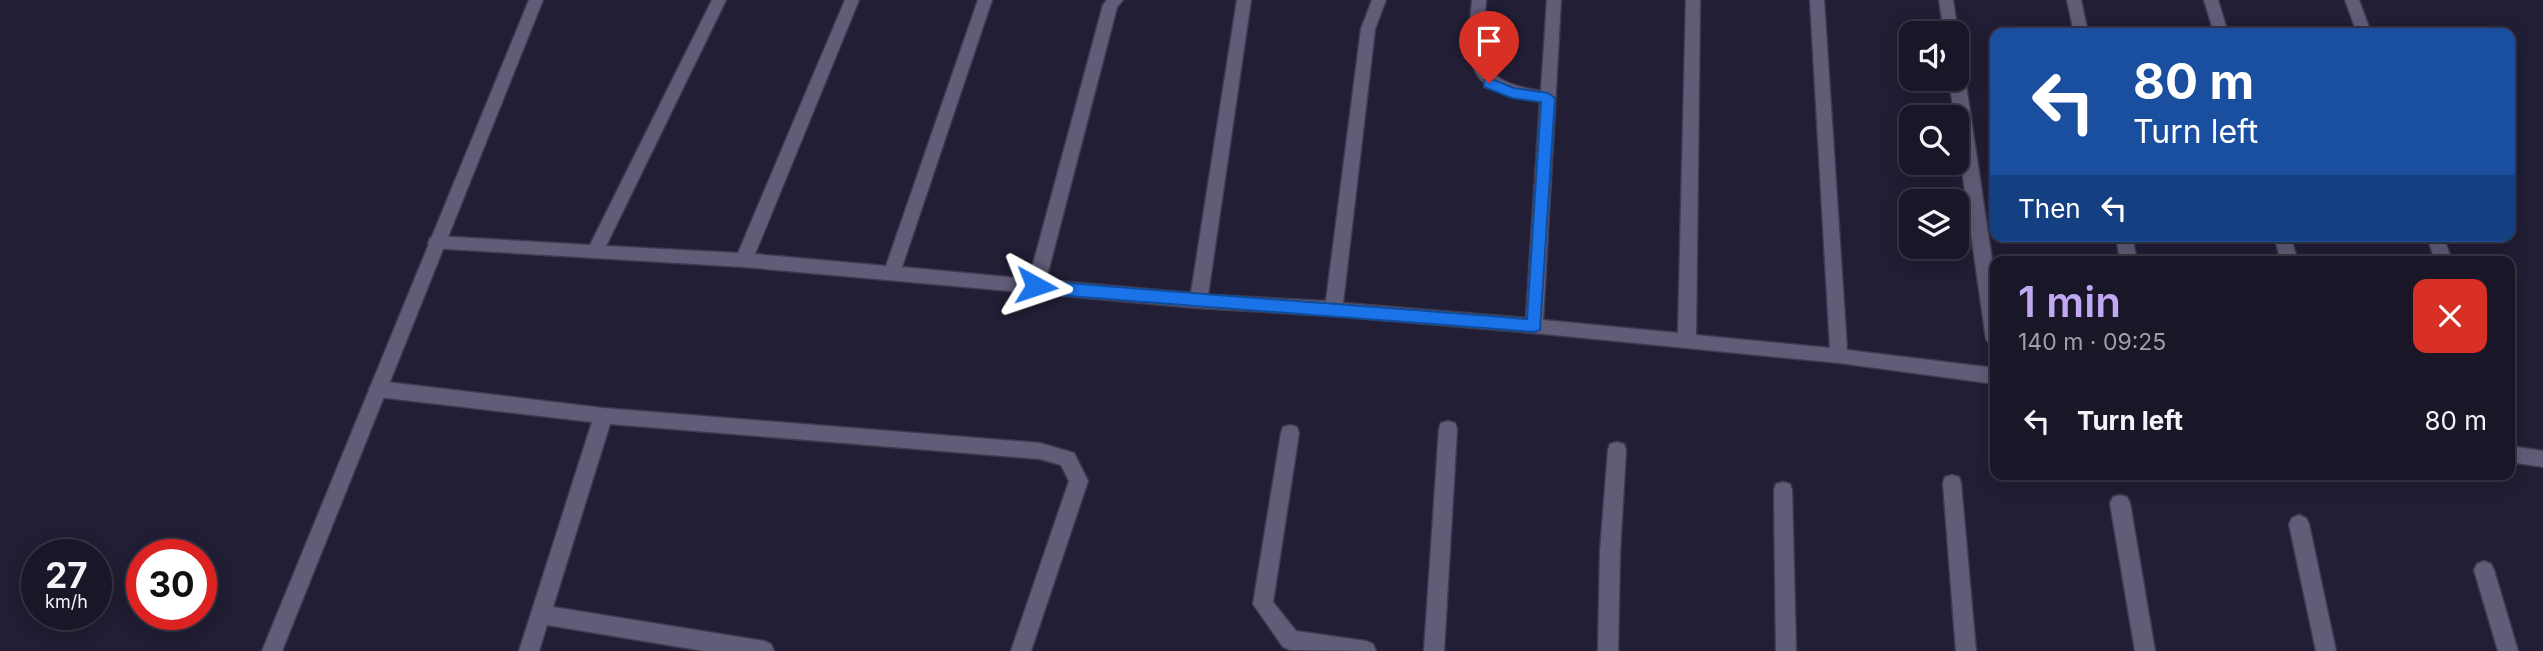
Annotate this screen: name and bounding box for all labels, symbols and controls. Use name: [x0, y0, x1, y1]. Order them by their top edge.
pin: [1459, 11, 1519, 83]
map controls: [1899, 21, 1969, 259]
button: sound: [1899, 21, 1969, 91]
icon: arrive: [1470, 22, 1508, 60]
text: 80 m: [2133, 52, 2254, 111]
icon: left: [2018, 56, 2109, 147]
button: search: [1899, 105, 1969, 175]
text: Turn left: [2133, 112, 2258, 151]
button: layers: [1899, 189, 1969, 259]
icon: left: [2095, 189, 2133, 227]
text: Then: [2018, 193, 2081, 224]
position arrow: [999, 249, 1073, 323]
text: 1 min: [2018, 276, 2121, 327]
button: close: [2413, 279, 2487, 353]
text: 140 m · 09:25: [2018, 328, 2166, 356]
icon: left: [2018, 402, 2056, 440]
text: Turn left: [2077, 405, 2183, 436]
text: 80 m: [2424, 405, 2487, 436]
speed limit sign: 30: [126, 539, 217, 630]
text: 27: [45, 554, 88, 596]
text: km/h: [45, 591, 88, 612]

